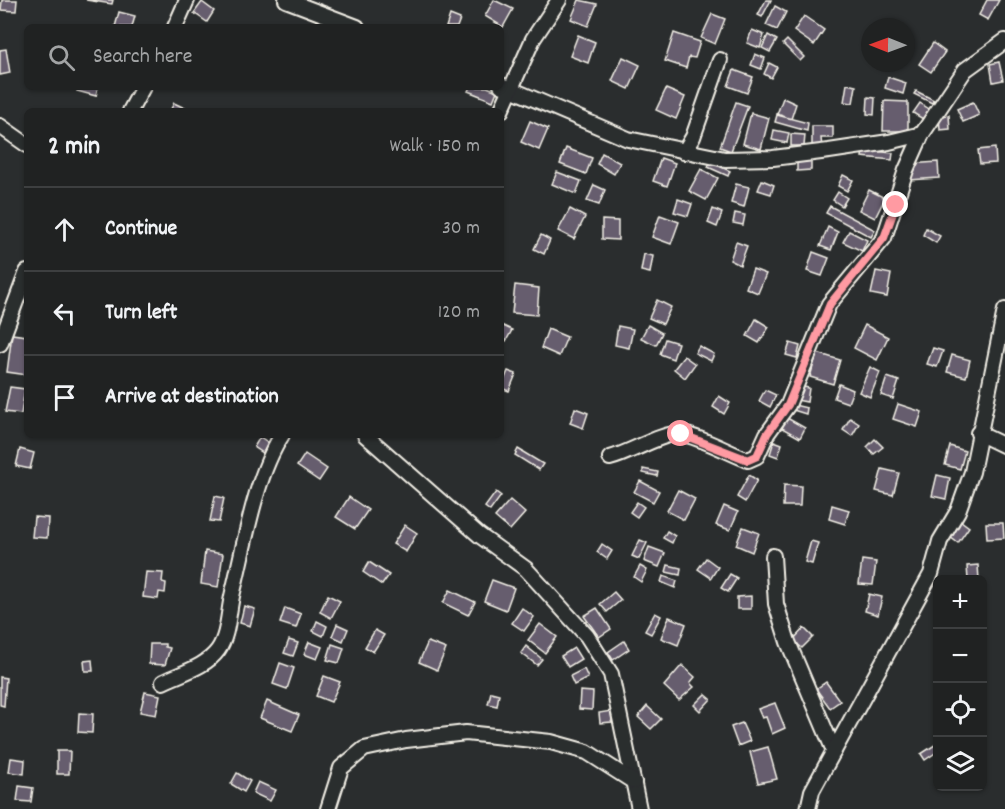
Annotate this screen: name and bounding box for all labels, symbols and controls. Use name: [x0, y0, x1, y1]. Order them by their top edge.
north arrow: [861, 18, 915, 72]
search box: [24, 24, 504, 90]
icon: search: [45, 41, 78, 74]
text: Search here: [93, 42, 192, 73]
text: 2 min: [48, 129, 100, 166]
text: Walk · 150 m: [390, 133, 480, 161]
route end: [882, 191, 908, 217]
icon: ahead: [48, 213, 81, 246]
text: Continue: [105, 214, 177, 245]
text: 30 m: [442, 215, 480, 243]
icon: left: [48, 297, 81, 330]
text: Turn left: [105, 298, 177, 329]
text: 120 m: [438, 299, 480, 327]
icon: arrive: [48, 381, 81, 414]
text: Arrive at destination: [105, 382, 279, 413]
route start: [667, 420, 693, 446]
map controls: [933, 575, 987, 791]
button: +: [933, 575, 987, 629]
button: −: [933, 629, 987, 683]
button: locate: [933, 683, 987, 737]
button: layers: [933, 737, 987, 791]

